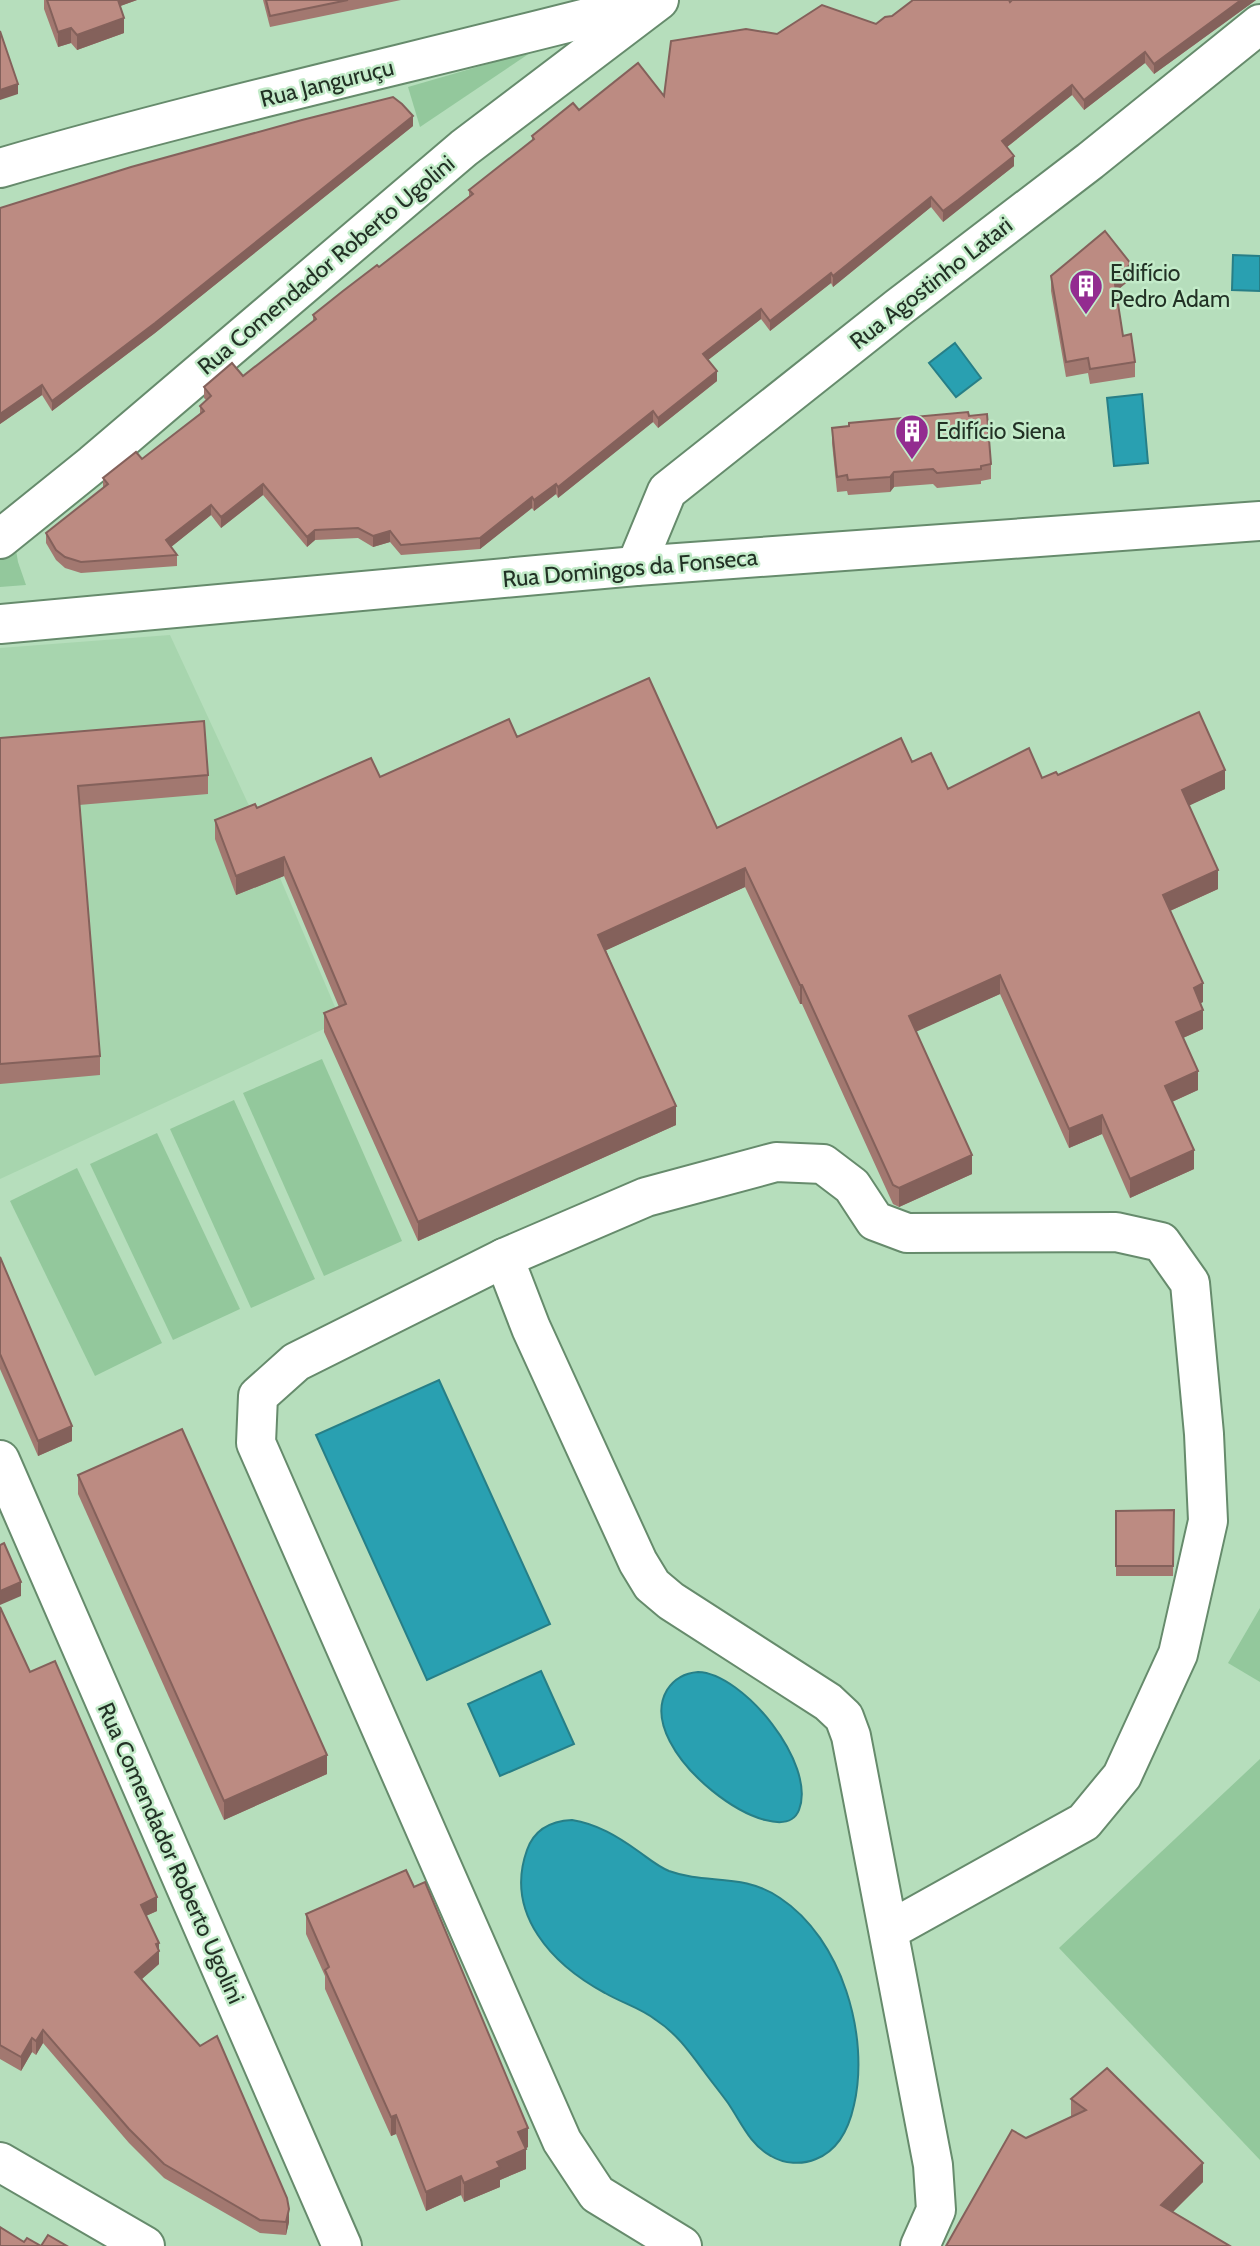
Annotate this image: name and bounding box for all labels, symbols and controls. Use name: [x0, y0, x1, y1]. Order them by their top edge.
street label: Rua Janguruçu: [257, 53, 397, 113]
street label: Rua Comendador Roberto Ugolini: [192, 149, 460, 381]
street label: Rua Agostinho Latari: [844, 211, 1018, 355]
place label: Edifício Pedro Adam: [1110, 259, 1230, 313]
building icon: Edifício Pedro Adam: [1067, 267, 1105, 316]
building icon: Edifício Siena: [893, 412, 931, 461]
place label: Edifício Siena: [936, 417, 1066, 445]
street label: Rua Domingos da Fonseca: [501, 543, 759, 593]
street label: Rua Comendador Roberto Ugolini: [92, 1698, 250, 2008]

